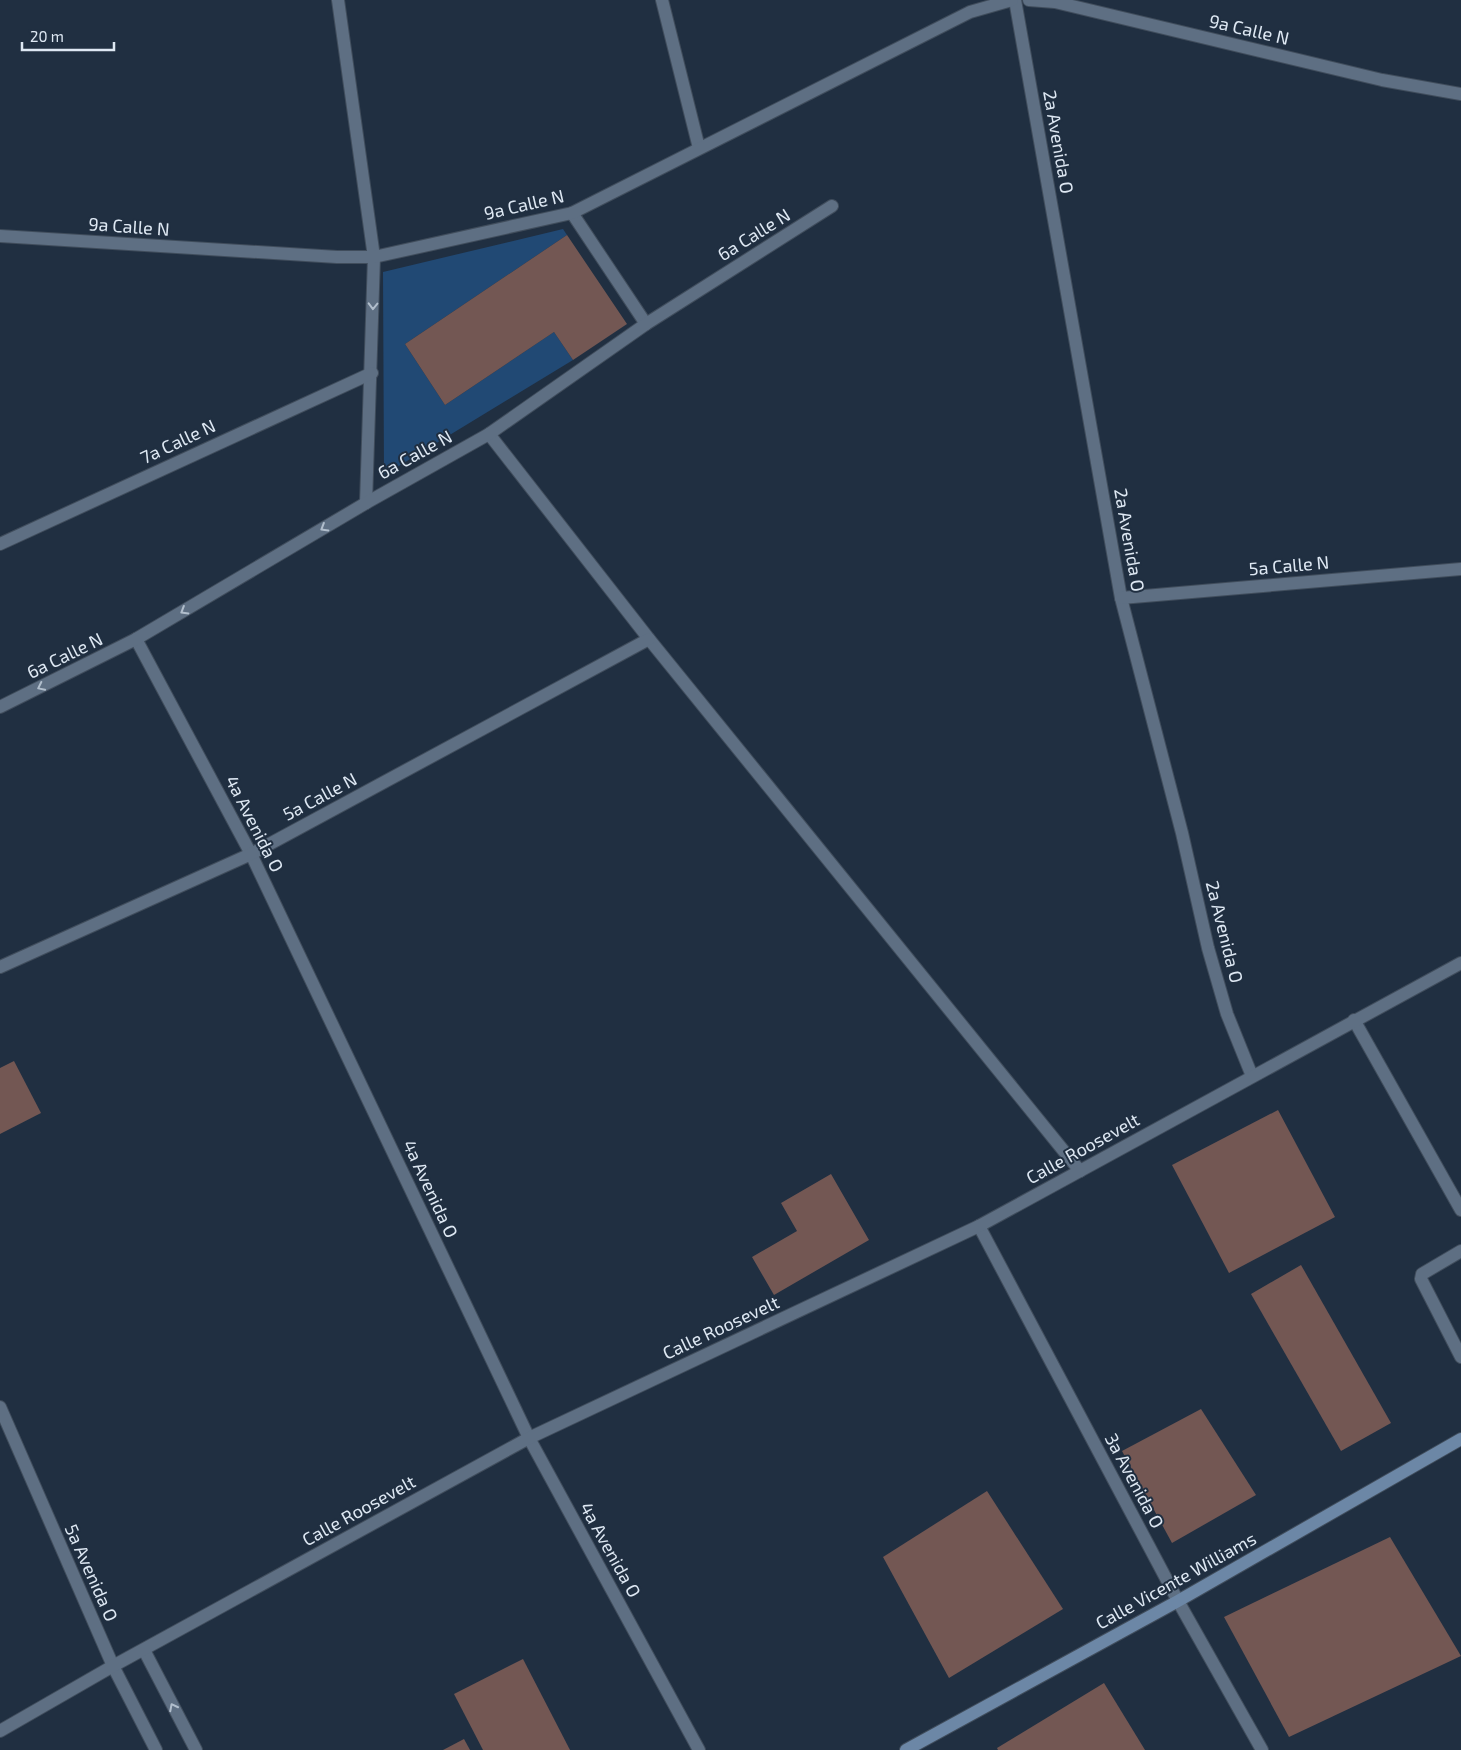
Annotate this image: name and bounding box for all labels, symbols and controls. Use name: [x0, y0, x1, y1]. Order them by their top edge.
street label: 9a Calle N: [1207, 9, 1291, 49]
scale bar: [22, 20, 115, 52]
text: 20 m: [30, 27, 64, 45]
street label: 2a Avenida O: [1039, 88, 1079, 195]
street label: 9a Calle N: [482, 184, 566, 224]
street label: 6a Calle N: [713, 203, 794, 265]
street label: 9a Calle N: [88, 212, 170, 240]
one-way arrow: [368, 302, 378, 310]
street label: 7a Calle N: [137, 414, 219, 468]
street label: 6a Calle N: [374, 425, 455, 483]
street label: 2a Avenida O: [1110, 486, 1150, 593]
one-way arrow: [320, 521, 329, 531]
street label: 5a Calle N: [1248, 551, 1330, 579]
one-way arrow: [181, 605, 190, 615]
street label: 6a Calle N: [23, 627, 106, 683]
one-way arrow: [37, 681, 46, 691]
street label: 5a Calle N: [279, 767, 360, 825]
street label: 4a Avenida O: [221, 771, 289, 876]
street label: 2a Avenida O: [1202, 878, 1248, 985]
street label: Calle Roosevelt: [1022, 1108, 1143, 1188]
street label: 4a Avenida O: [399, 1136, 463, 1241]
street label: Calle Roosevelt: [659, 1290, 782, 1364]
street label: 3a Avenida O: [1101, 1429, 1169, 1532]
street label: Calle Roosevelt: [298, 1470, 419, 1550]
street label: 4a Avenida O: [576, 1498, 646, 1601]
street label: 5a Avenida O: [61, 1521, 123, 1625]
street label: Calle Vicente Williams: [1091, 1527, 1260, 1633]
one-way arrow: [169, 1703, 179, 1712]

